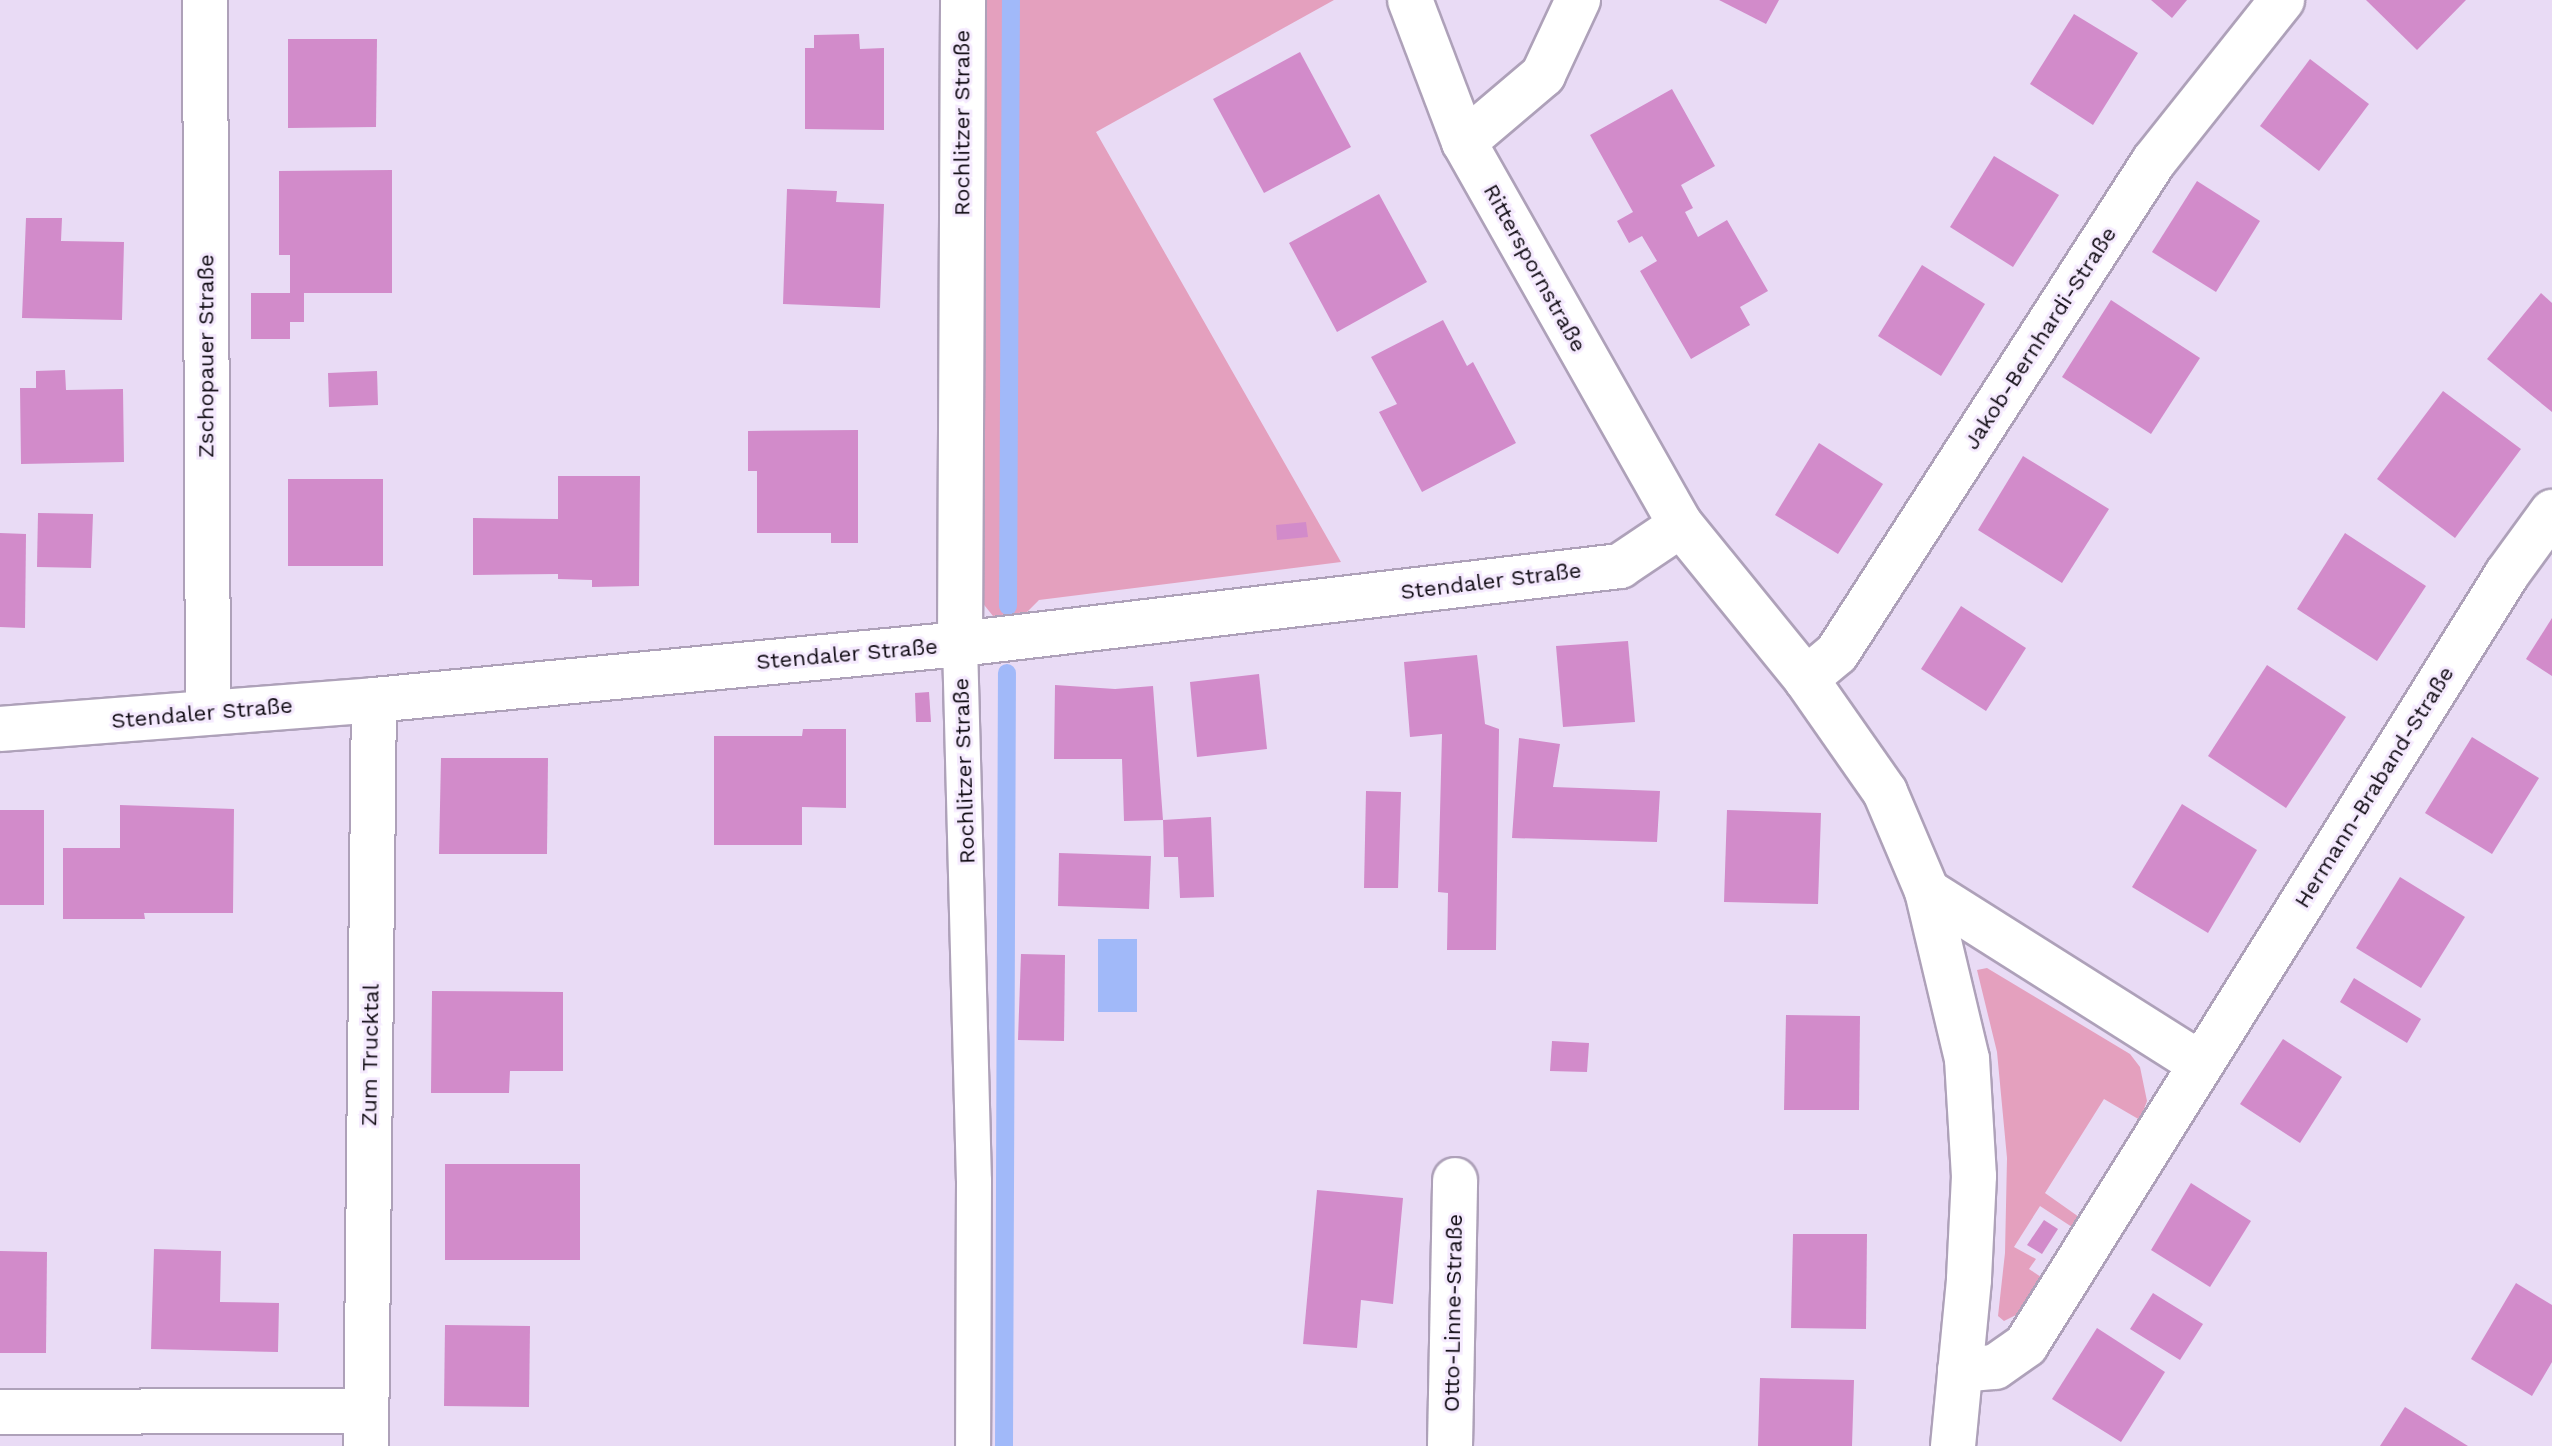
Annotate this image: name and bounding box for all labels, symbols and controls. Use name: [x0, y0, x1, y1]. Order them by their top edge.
street label: Rochlitzer Straße: [949, 30, 975, 216]
street label: Ritterspornstraße: [1478, 179, 1592, 357]
street label: Jakob-Bernhardi-Straße: [1958, 222, 2122, 454]
street label: Zschopauer Straße: [193, 254, 219, 458]
street label: Stendaler Straße: [1399, 557, 1583, 605]
street label: Stendaler Straße: [755, 633, 939, 675]
street label: Hermann-Braband-Straße: [2289, 661, 2459, 913]
street label: Rochlitzer Straße: [948, 677, 980, 865]
street label: Stendaler Straße: [110, 692, 294, 734]
street label: Zum Trucktal: [356, 983, 384, 1127]
street label: Otto-Linne-Straße: [1438, 1214, 1468, 1412]

